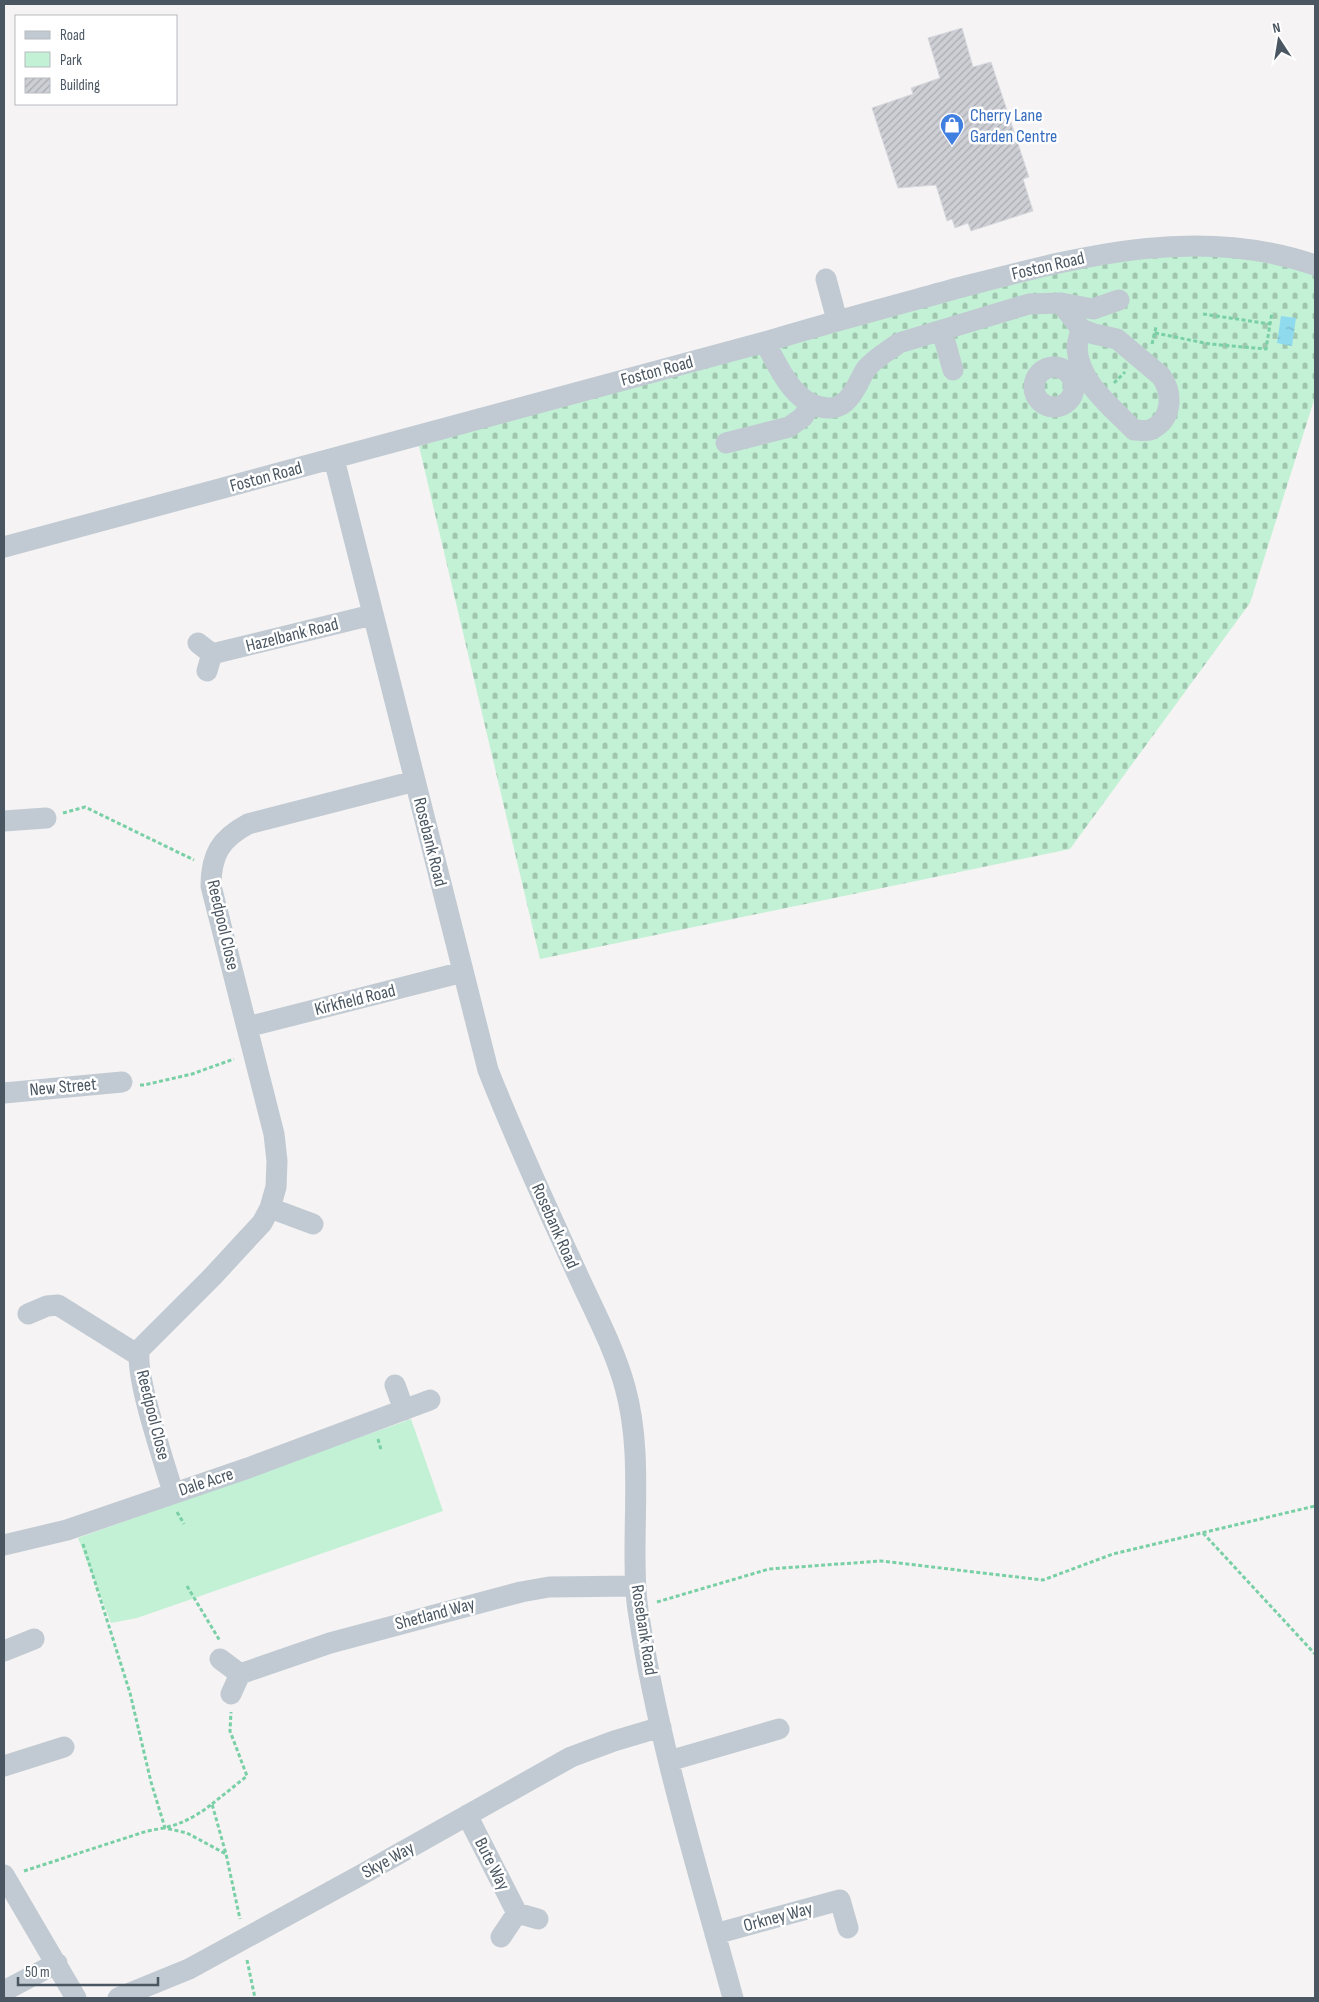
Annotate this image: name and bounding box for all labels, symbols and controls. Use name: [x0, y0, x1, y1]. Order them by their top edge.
legend: [15, 15, 178, 105]
north arrow: [1254, 15, 1304, 65]
text: N: [1271, 19, 1282, 37]
text: Road: [60, 26, 85, 45]
text: Park: [60, 51, 82, 70]
text: Building: [60, 76, 100, 95]
place label: Cherry Lane Garden Centre: [970, 105, 1057, 147]
shop icon: Cherry Lane Garden Centre: [939, 112, 965, 146]
street label: Foston Road: [1010, 247, 1086, 285]
street label: Foston Road: [619, 351, 695, 391]
street label: Foston Road: [228, 457, 304, 497]
street label: Hazelbank Road: [244, 613, 340, 657]
street label: Rosebank Road: [409, 795, 451, 889]
street label: Reedpool Close: [202, 878, 244, 972]
street label: Kirkfield Road: [312, 980, 398, 1020]
street label: New Street: [29, 1074, 98, 1100]
street label: Rosebank Road: [527, 1180, 583, 1272]
street label: Reedpool Close: [132, 1368, 174, 1462]
street label: Dale Acre: [176, 1463, 236, 1501]
street label: Rosebank Road: [627, 1583, 661, 1677]
street label: Shetland Way: [393, 1593, 477, 1635]
street label: Bute Way: [470, 1834, 514, 1894]
street label: Skye Way: [358, 1837, 418, 1883]
street label: Orkney Way: [741, 1898, 815, 1936]
scale bar: [18, 1954, 158, 1986]
text: 50 m: [25, 1963, 50, 1982]

